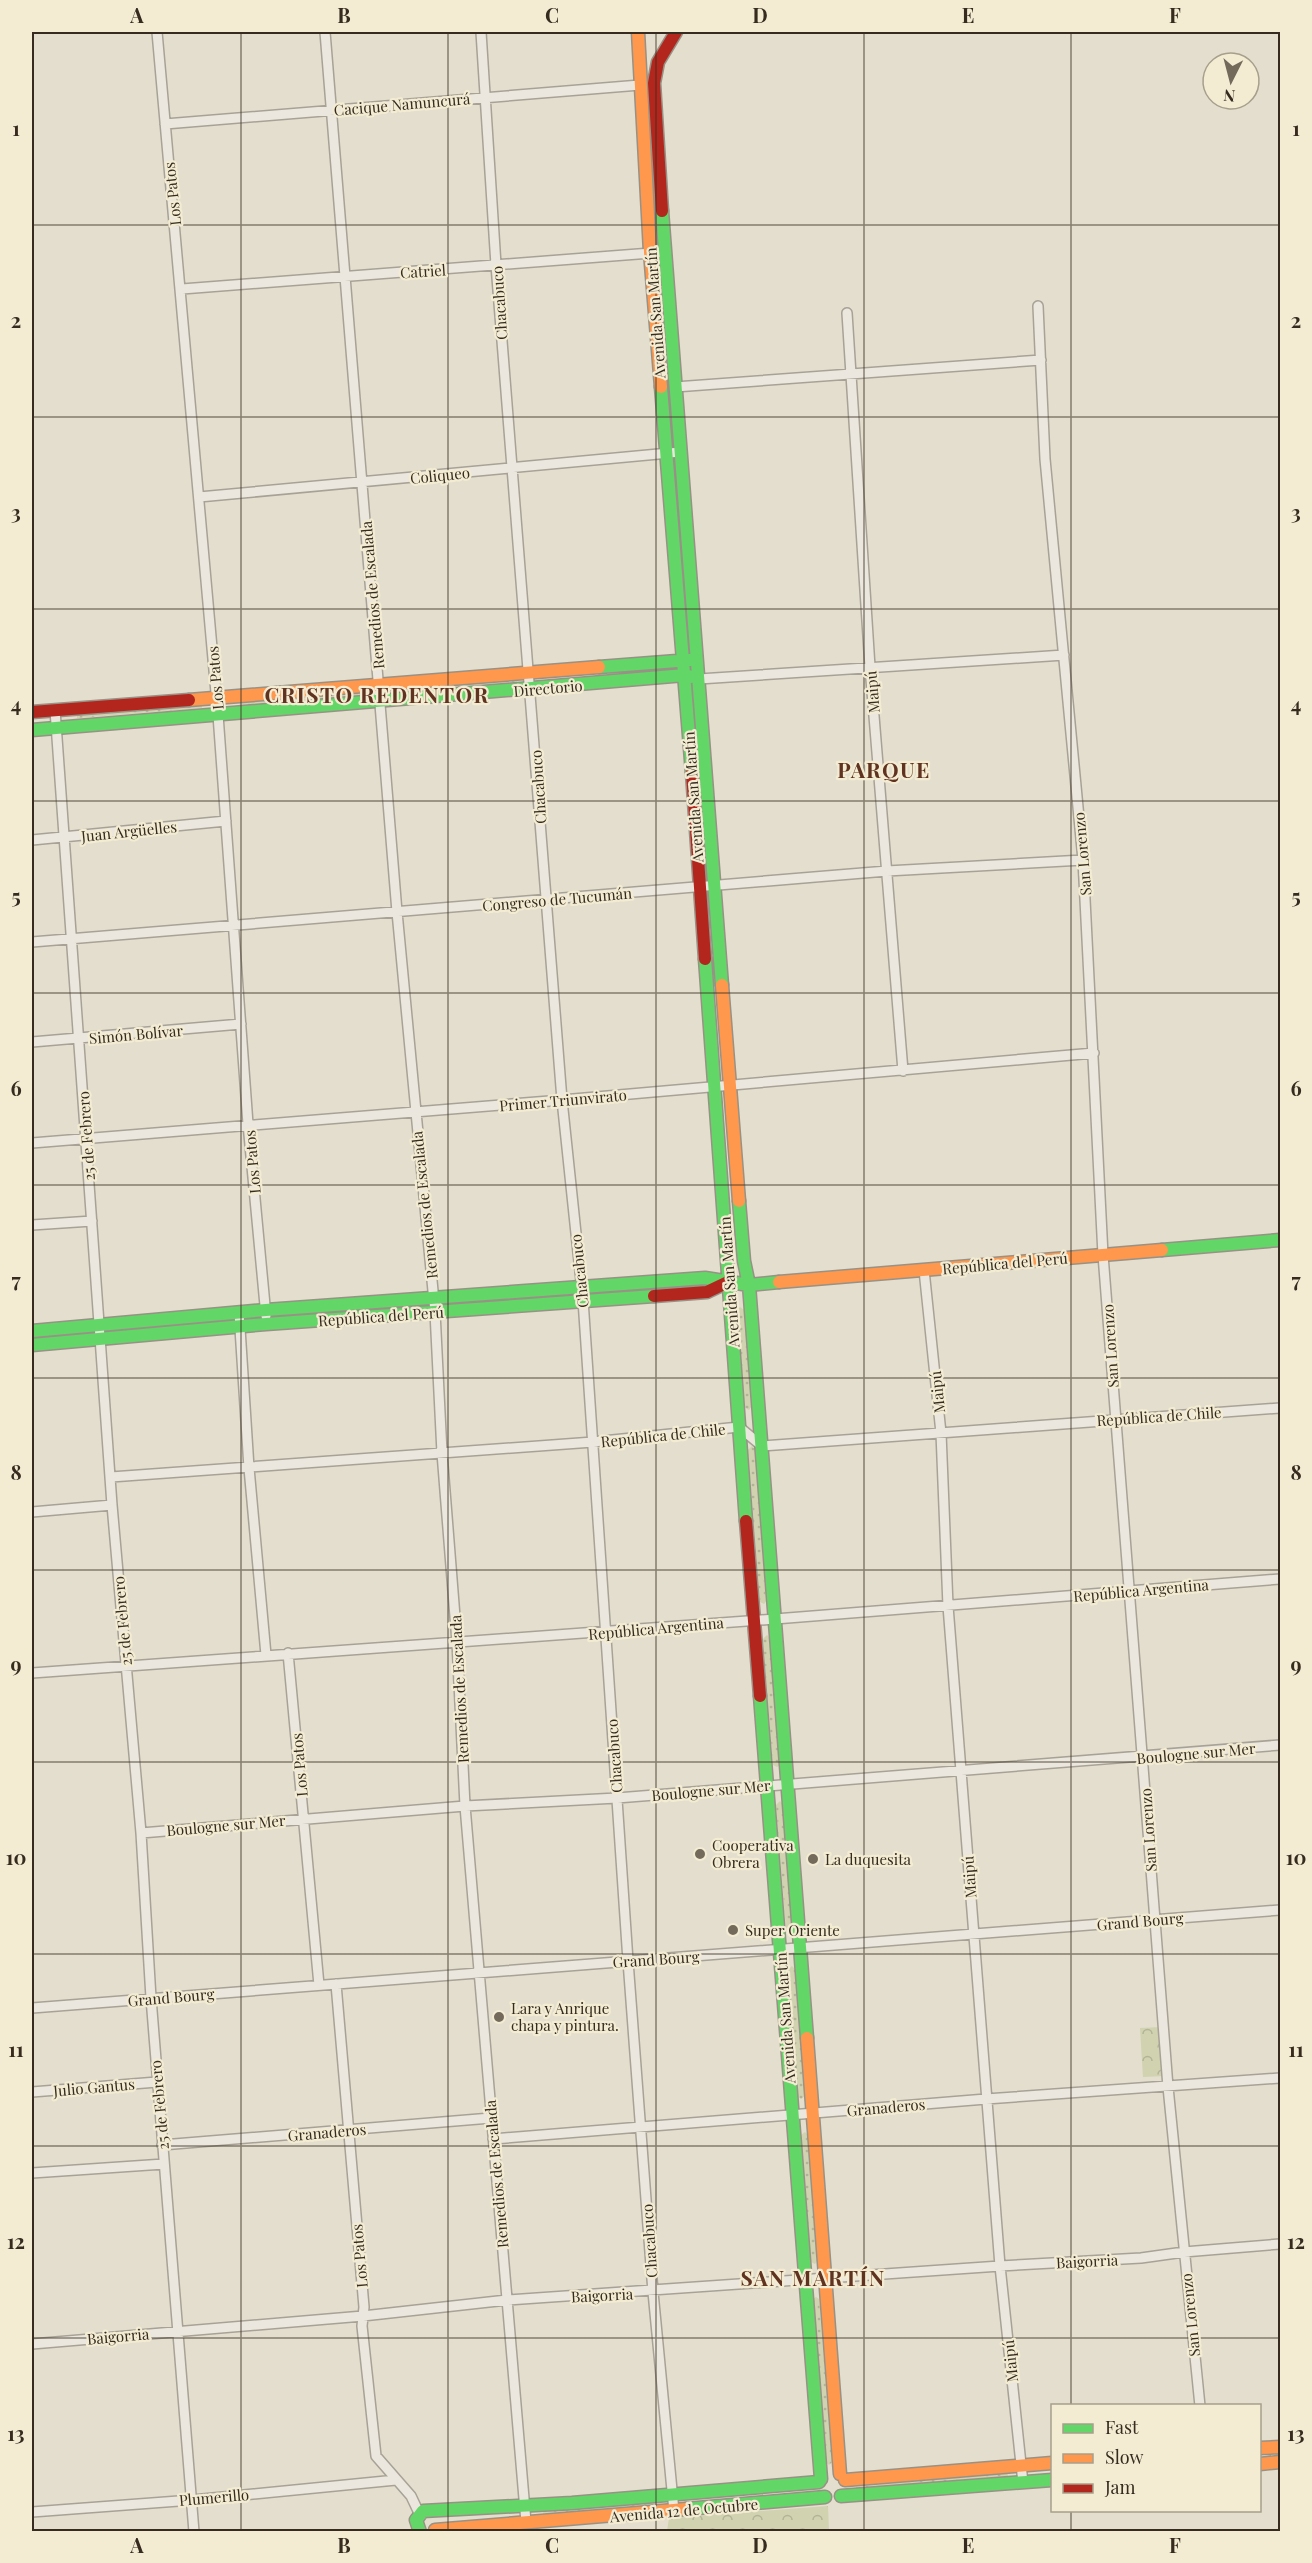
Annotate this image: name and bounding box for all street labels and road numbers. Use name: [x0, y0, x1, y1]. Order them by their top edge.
street label: Cacique Namuncurá: [333, 88, 472, 120]
street label: Los Patos: [159, 161, 185, 227]
street label: Avenida San Martín: [640, 247, 670, 380]
street label: Catriel: [399, 259, 447, 283]
street label: Chacabuco: [486, 265, 512, 341]
street label: Coliqueo: [409, 462, 471, 488]
street label: Remedios de Escalada: [356, 520, 388, 670]
street label: Los Patos: [202, 645, 228, 711]
street label: Maipú: [860, 670, 884, 714]
street label: Directorio: [513, 675, 583, 701]
street label: Avenida San Martín: [678, 731, 708, 864]
street label: Chacabuco: [525, 749, 551, 825]
street label: San Lorenzo: [1068, 811, 1096, 897]
street label: Juan Argüelles: [79, 816, 178, 846]
street label: Congreso de Tucumán: [481, 882, 633, 916]
street label: Simón Bolívar: [88, 1020, 184, 1048]
street label: Primer Triunvirato: [498, 1084, 628, 1116]
street label: 25 de Febrero: [73, 1091, 99, 1181]
street label: Los Patos: [239, 1129, 265, 1195]
street label: Remedios de Escalada: [406, 1130, 442, 1280]
street label: Avenida San Martín: [714, 1216, 744, 1349]
street label: Chacabuco: [565, 1233, 593, 1309]
street label: República del Perú: [941, 1248, 1069, 1278]
street label: República del Perú: [317, 1302, 445, 1330]
street label: San Lorenzo: [1097, 1304, 1123, 1388]
street label: Maipú: [925, 1370, 949, 1414]
street label: República de Chile: [1096, 1402, 1222, 1430]
street label: República de Chile: [600, 1419, 726, 1451]
street label: República Argentina: [1072, 1574, 1210, 1606]
street label: 25 de Febrero: [108, 1575, 136, 1667]
street label: República Argentina: [587, 1612, 725, 1644]
street label: Remedios de Escalada: [445, 1614, 473, 1764]
street label: Chacabuco: [601, 1718, 627, 1794]
street label: Los Patos: [286, 1732, 312, 1798]
street label: Boulogne sur Mer: [1136, 1738, 1257, 1768]
street label: Boulogne sur Mer: [651, 1775, 772, 1805]
street label: San Lorenzo: [1135, 1788, 1161, 1872]
street label: Boulogne sur Mer: [166, 1810, 287, 1840]
street label: Maipú: [958, 1855, 980, 1899]
street label: Grand Bourg: [1096, 1907, 1184, 1935]
street label: Grand Bourg: [612, 1946, 700, 1972]
street label: Avenida San Martín: [770, 1952, 800, 2085]
street label: Grand Bourg: [127, 1983, 215, 2011]
street label: 25 de Febrero: [145, 2059, 173, 2151]
street label: Julio Gantus: [51, 2073, 136, 2101]
street label: Granaderos: [846, 2094, 926, 2120]
street label: Remedios de Escalada: [480, 2099, 512, 2249]
street label: Granaderos: [287, 2119, 367, 2145]
street label: Chacabuco: [636, 2203, 662, 2279]
street label: Los Patos: [346, 2223, 372, 2289]
street label: Baigorria: [1055, 2249, 1119, 2273]
street label: San Lorenzo: [1176, 2272, 1204, 2358]
street label: Baigorria: [570, 2283, 634, 2307]
street label: Baigorria: [86, 2323, 150, 2349]
street label: Maipú: [998, 2339, 1022, 2383]
street label: Plumerillo: [178, 2484, 250, 2510]
street label: Avenida 12 de Octubre: [608, 2494, 759, 2527]

